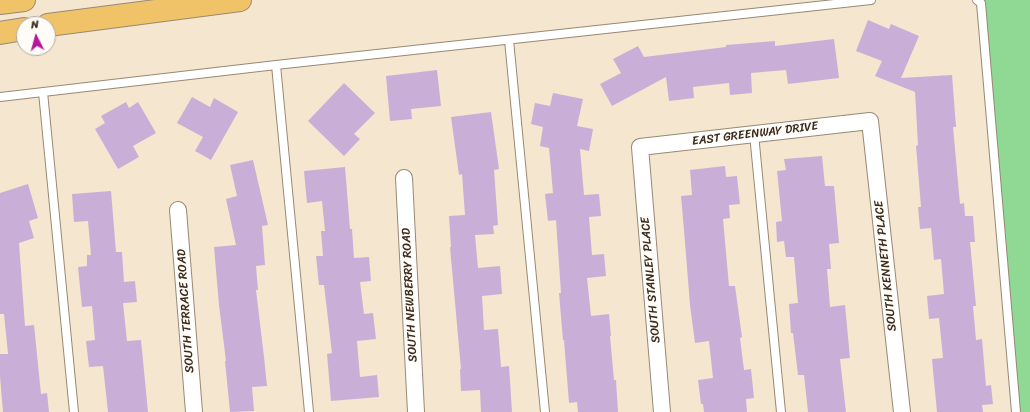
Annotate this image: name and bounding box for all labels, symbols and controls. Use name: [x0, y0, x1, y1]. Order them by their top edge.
text: N: [30, 15, 40, 34]
north arrow: [16, 16, 56, 56]
street label: EAST GREENWAY DRIVE: [691, 119, 819, 149]
street label: SOUTH KENNETH PLACE: [872, 200, 900, 332]
street label: SOUTH STANLEY PLACE: [638, 216, 664, 344]
street label: SOUTH NEWBERRY ROAD: [399, 228, 421, 362]
street label: SOUTH TERRACE ROAD: [174, 249, 198, 373]

